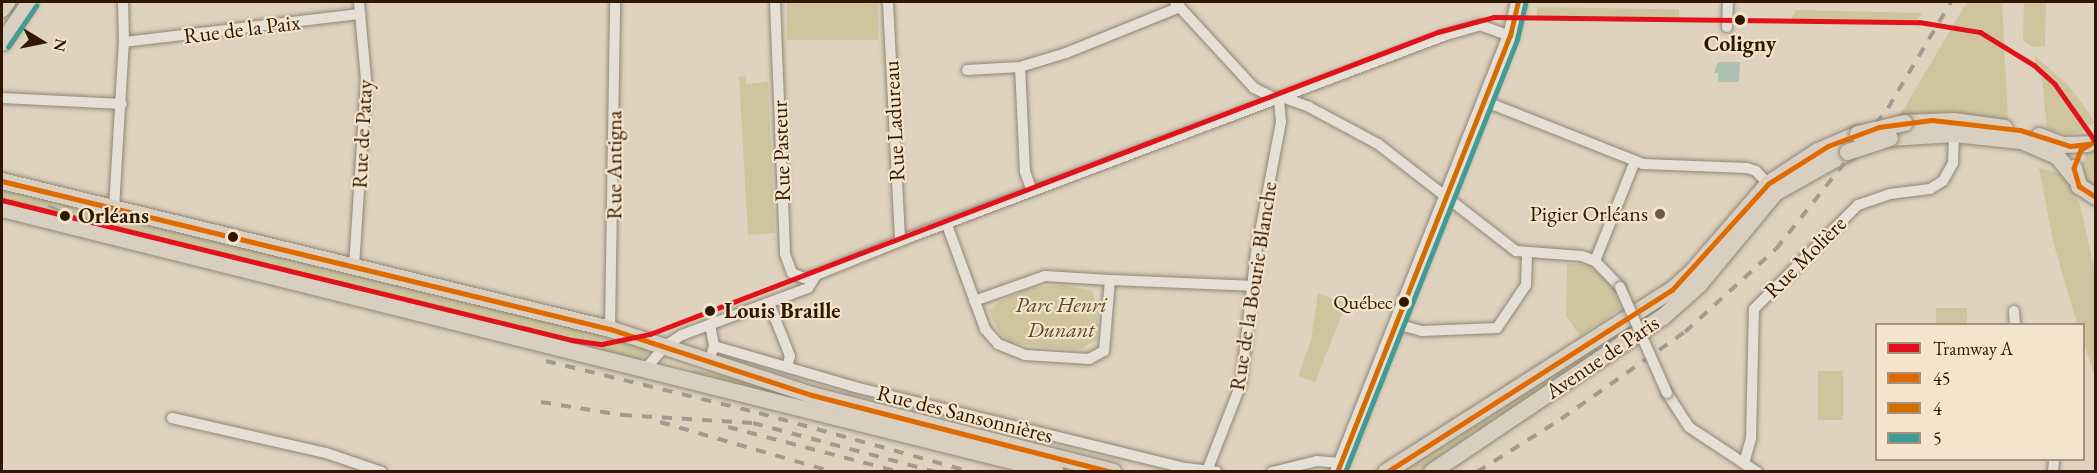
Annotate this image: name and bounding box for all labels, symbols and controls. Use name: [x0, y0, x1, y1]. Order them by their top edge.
street label: Rue de la Paix: [182, 9, 302, 49]
marker: Coligny: [1731, 11, 1749, 29]
north arrow: [12, 12, 72, 72]
place label: Coligny: [1704, 31, 1776, 57]
text: N: [49, 37, 72, 53]
street label: Rue Ladureau: [878, 60, 910, 182]
street label: Rue de Patay: [346, 79, 378, 189]
street label: Rue Pasteur: [766, 100, 796, 202]
street label: Rue Antigna: [601, 110, 627, 220]
street label: Rue de la Bourie Blanche: [1223, 180, 1283, 392]
place label: Pigier Orléans: [1530, 201, 1648, 227]
place label: Orléans: [78, 203, 149, 229]
marker: Orléans: [56, 207, 74, 225]
marker: Pigier Orléans: [1653, 207, 1667, 221]
street label: Rue Molière: [1758, 210, 1852, 304]
unlabelled marker: [227, 231, 239, 243]
place label: Québec: [1333, 290, 1393, 314]
park label: Parc Henri Dunant: [1015, 291, 1107, 342]
marker: Québec: [1398, 296, 1410, 308]
place label: Louis Braille: [724, 298, 840, 324]
marker: Louis Braille: [701, 302, 719, 320]
street label: Avenue de Paris: [1540, 309, 1664, 405]
legend: [1875, 323, 2085, 461]
text: Tramway A: [1933, 337, 2013, 360]
text: 45: [1933, 367, 1950, 390]
street label: Rue des Sansonnières: [874, 379, 1056, 449]
text: 4: [1933, 397, 1942, 420]
text: 5: [1933, 427, 1942, 450]

